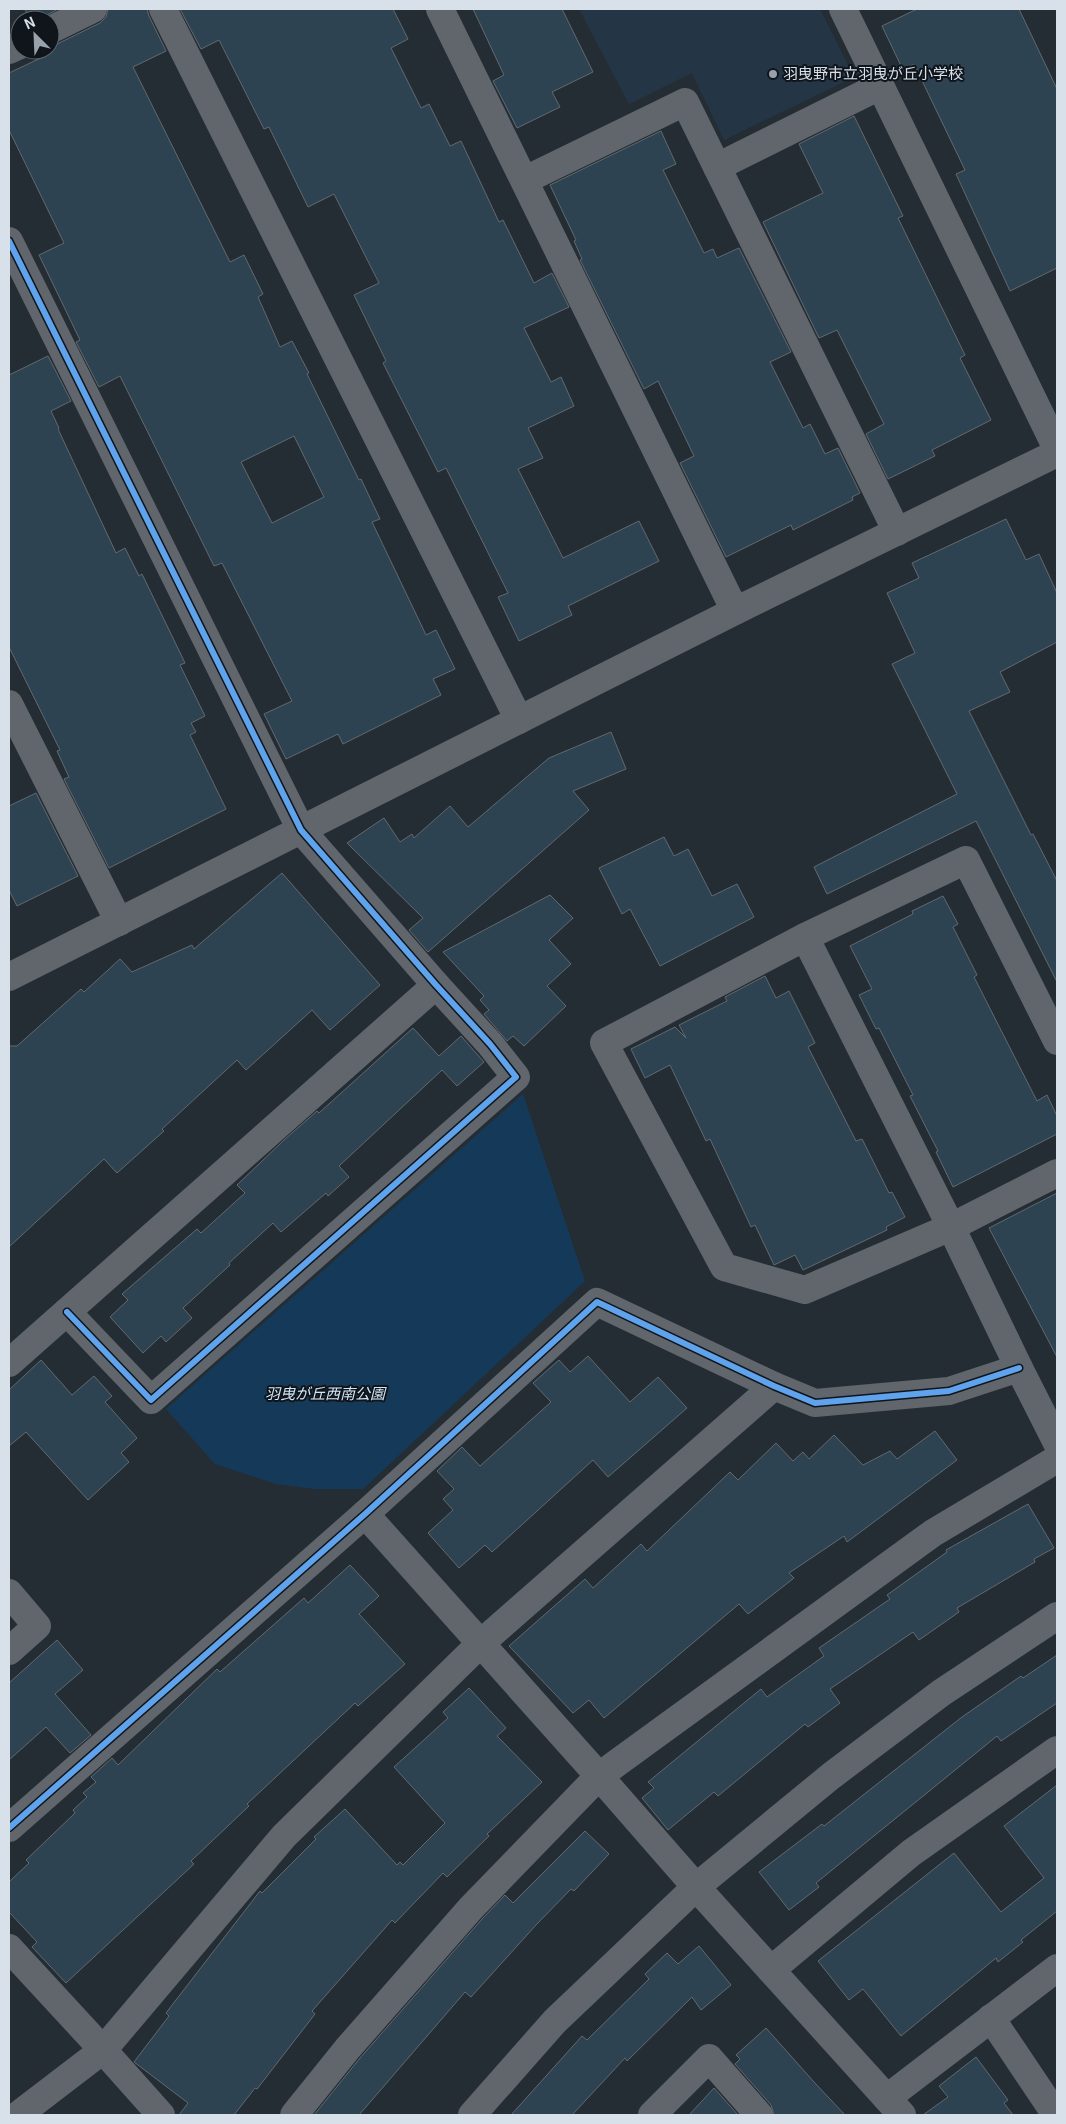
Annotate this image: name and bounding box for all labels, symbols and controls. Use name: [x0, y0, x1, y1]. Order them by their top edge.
north arrow: [10, 10, 60, 60]
text: N: [20, 11, 38, 33]
place label: 羽曳野市立羽曳が丘小学校: [783, 62, 963, 83]
marker: 羽曳野市立羽曳が丘小学校: [767, 68, 779, 80]
park label: 羽曳が丘西南公園: [265, 1382, 387, 1403]

